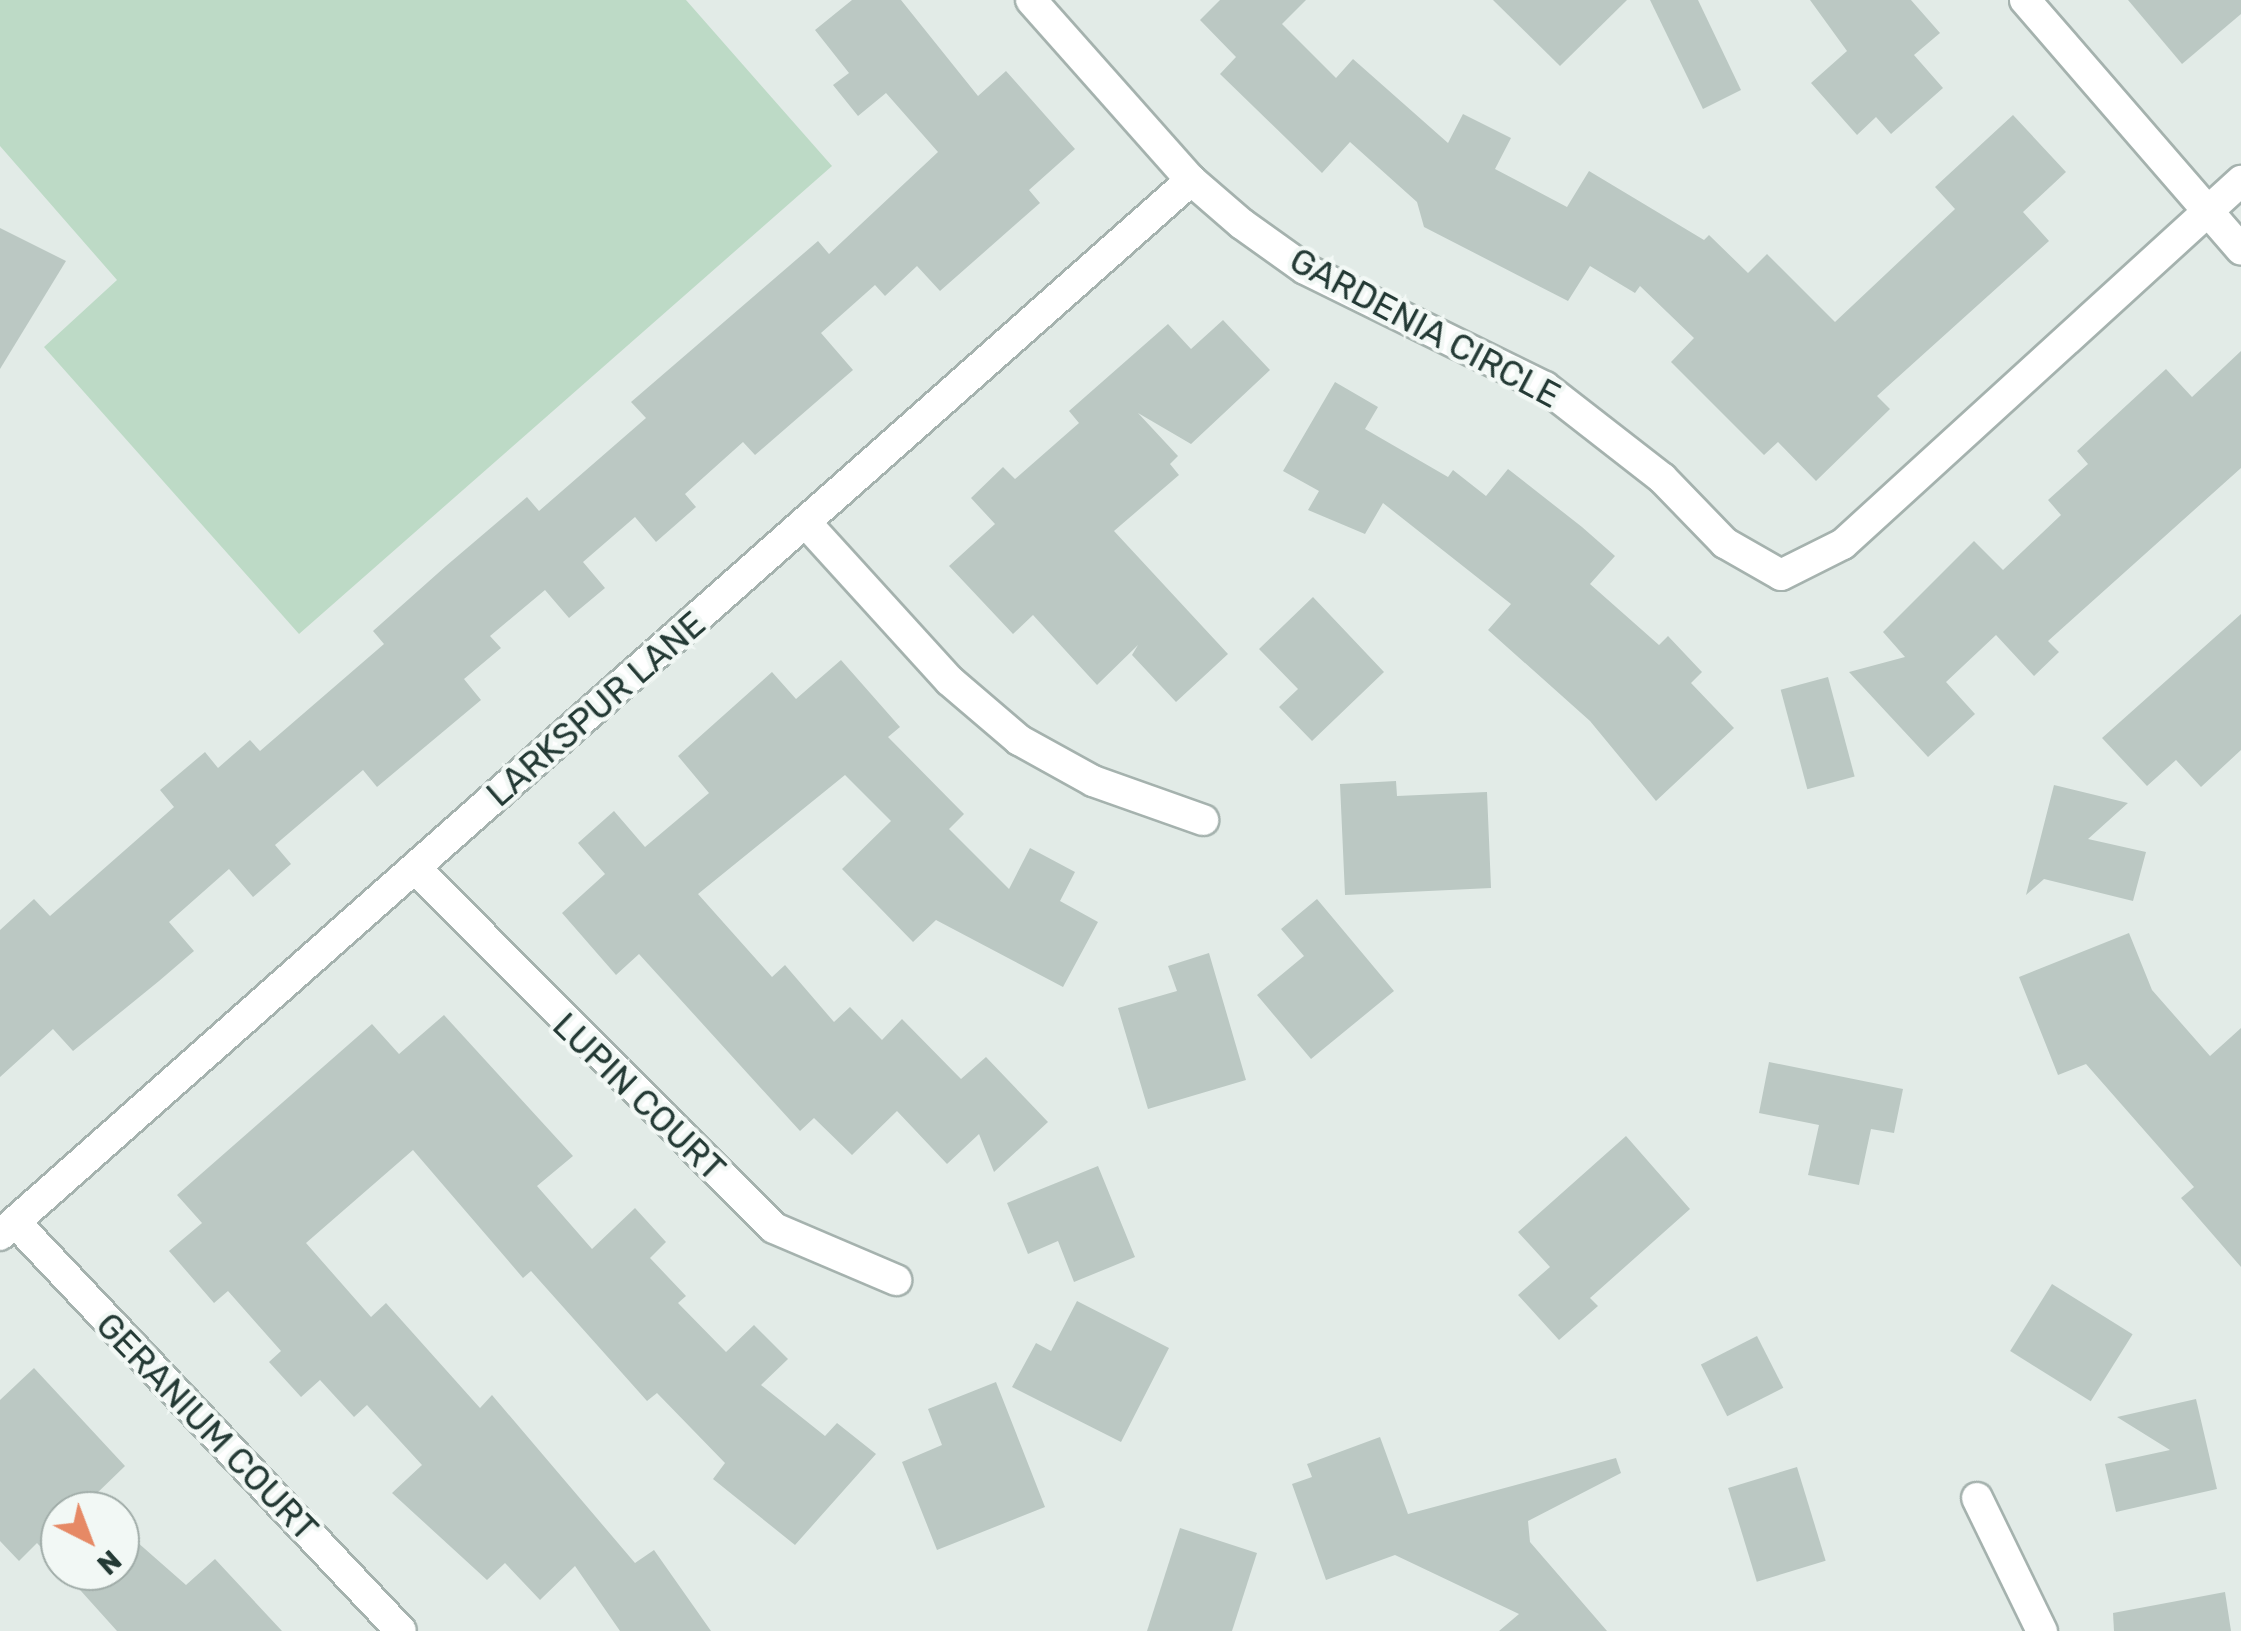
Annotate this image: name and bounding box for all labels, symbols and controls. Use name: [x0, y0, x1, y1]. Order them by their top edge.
street label: GARDENIA CIRCLE: [1282, 239, 1568, 417]
street label: LARKSPUR LANE: [478, 603, 714, 815]
street label: LUPIN COURT: [544, 1004, 734, 1190]
street label: GERANIUM COURT: [87, 1304, 327, 1550]
north arrow: [40, 1491, 140, 1591]
text: N: [91, 1543, 128, 1581]

